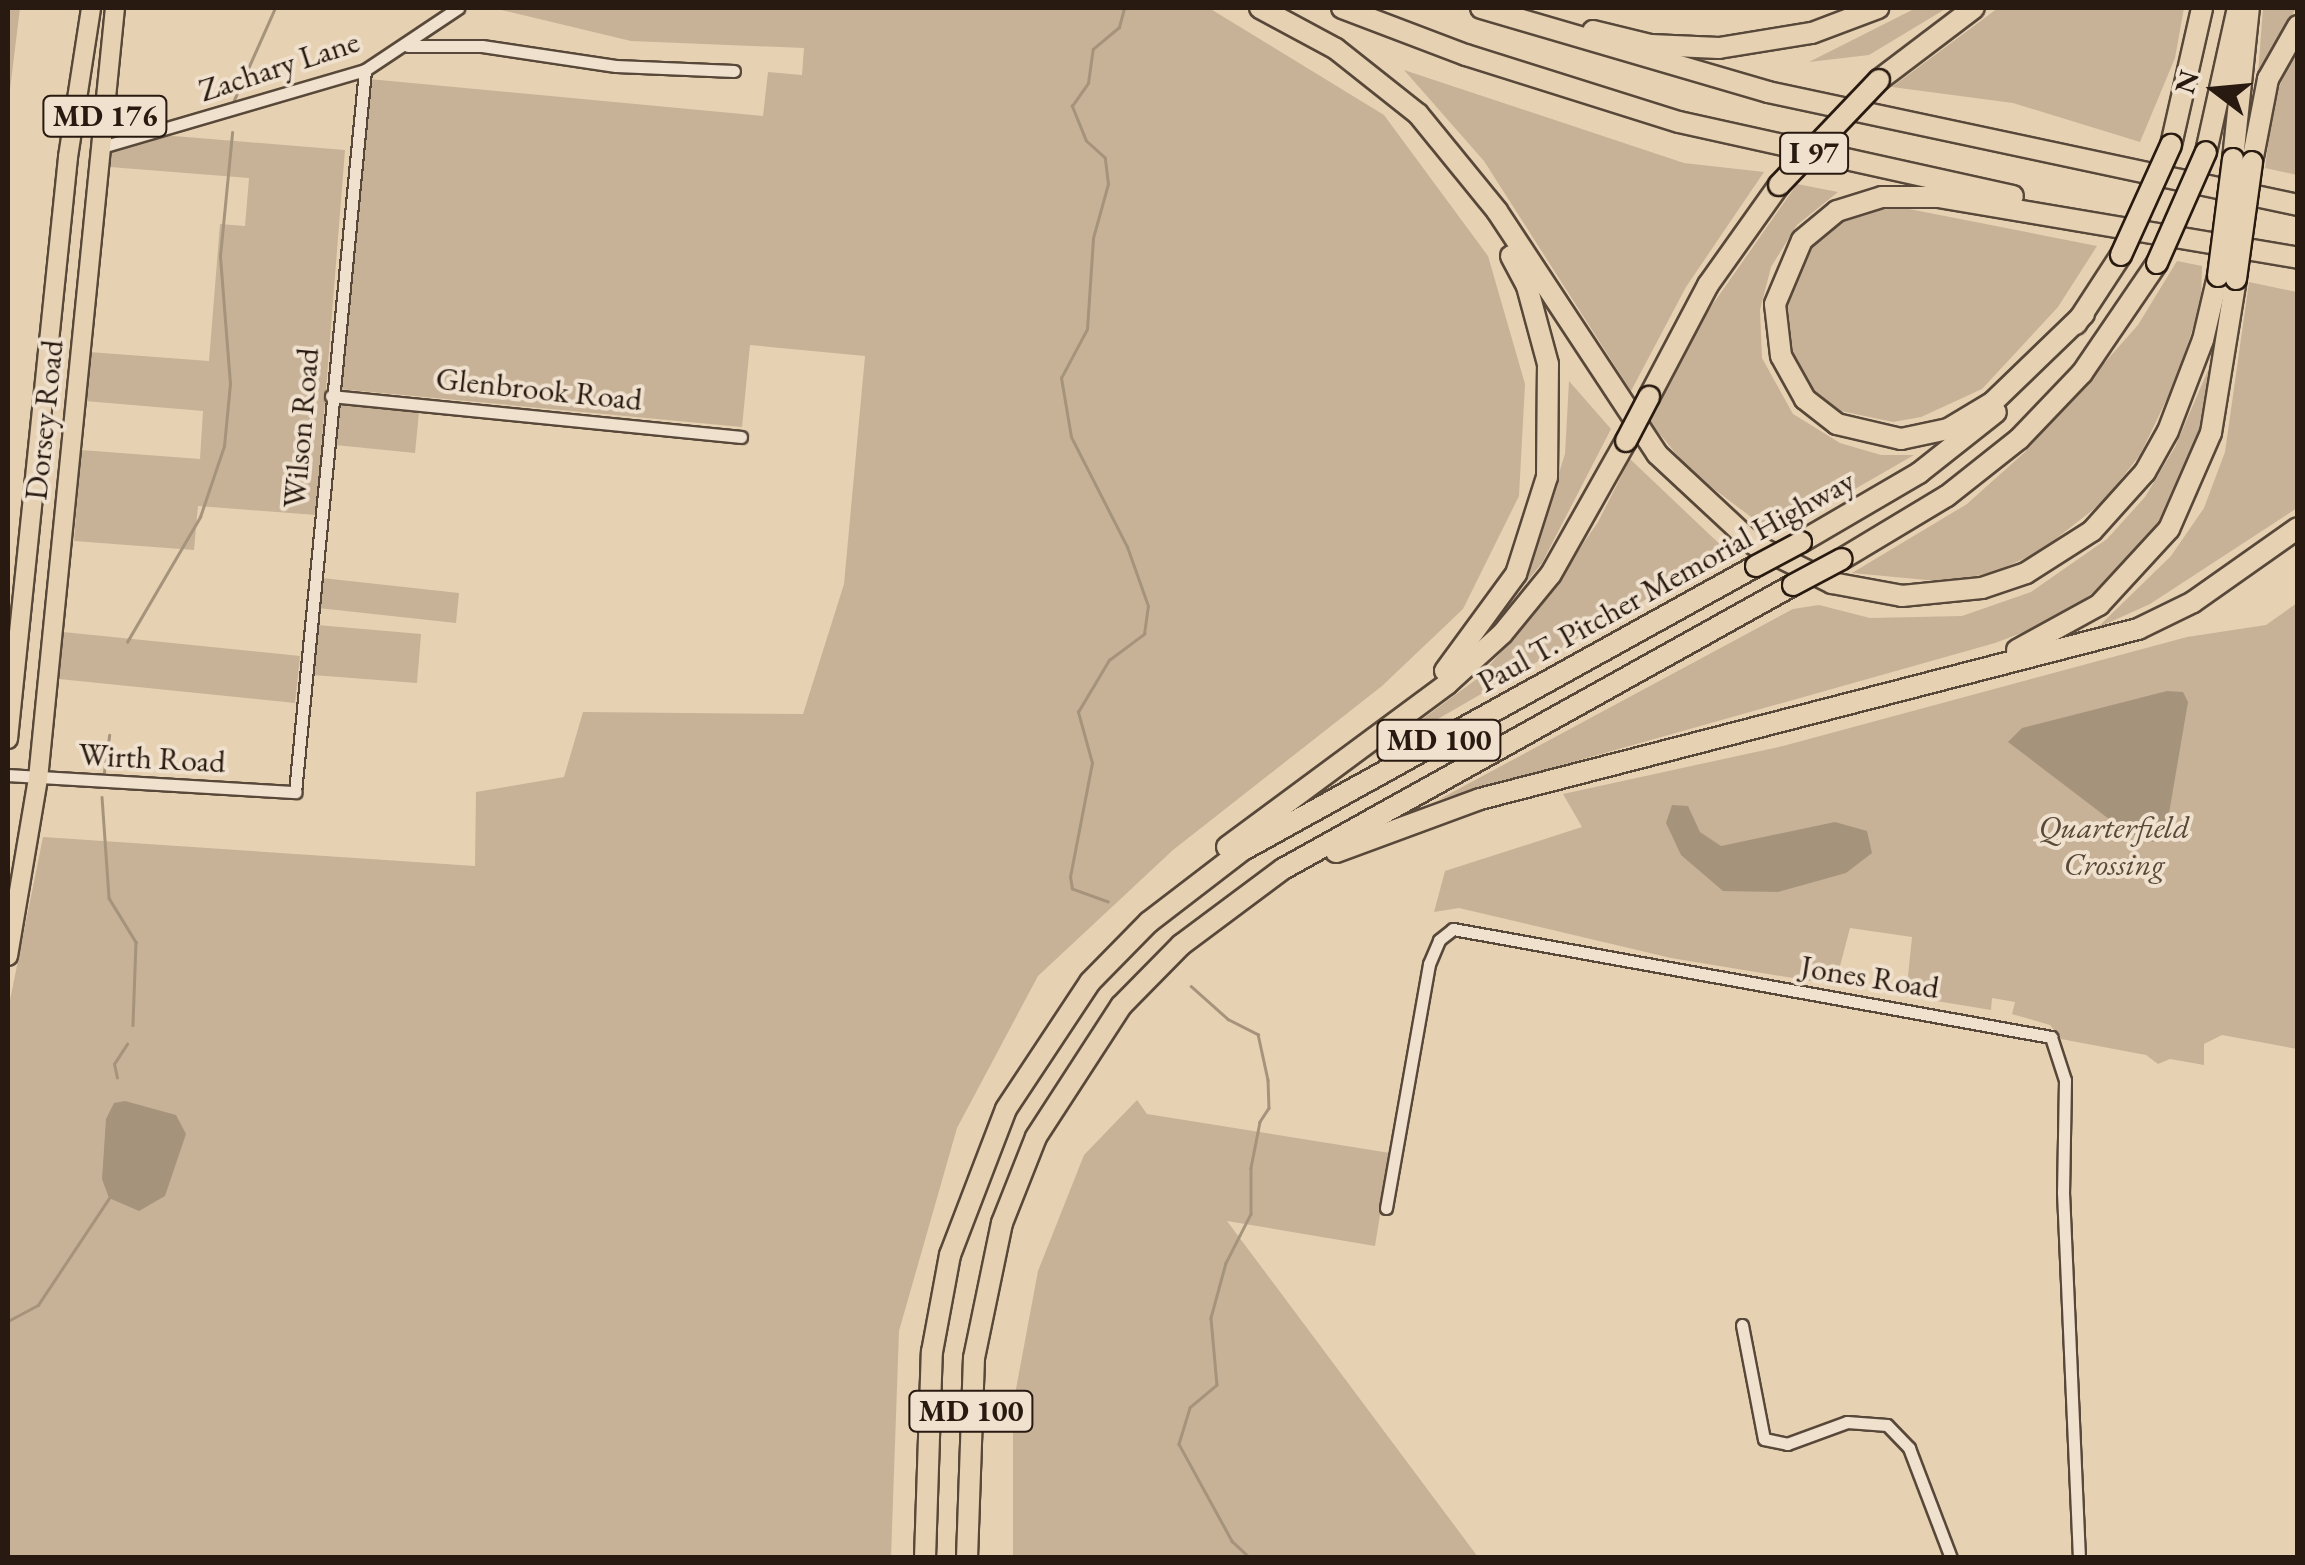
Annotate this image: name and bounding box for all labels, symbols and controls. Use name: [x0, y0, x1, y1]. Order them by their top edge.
street label: Zachary Lane: [194, 22, 364, 110]
north arrow: [2165, 40, 2265, 140]
text: N: [2166, 66, 2207, 98]
road number: MD 176: [40, 91, 170, 141]
road number: I 97: [1779, 128, 1849, 178]
street label: Dorsey Road: [16, 338, 72, 502]
street label: Wilson Road: [275, 346, 327, 510]
street label: Glenbrook Road: [434, 359, 644, 419]
street label: Paul T. Pitcher Memorial Highway: [1471, 461, 1861, 701]
road number: MD 100: [1374, 715, 1504, 765]
street label: Wirth Road: [78, 735, 226, 781]
park label: Quarterfield Crossing: [2038, 809, 2190, 884]
street label: Jones Road: [1798, 947, 1942, 1007]
road number: MD 100: [906, 1386, 1036, 1436]

